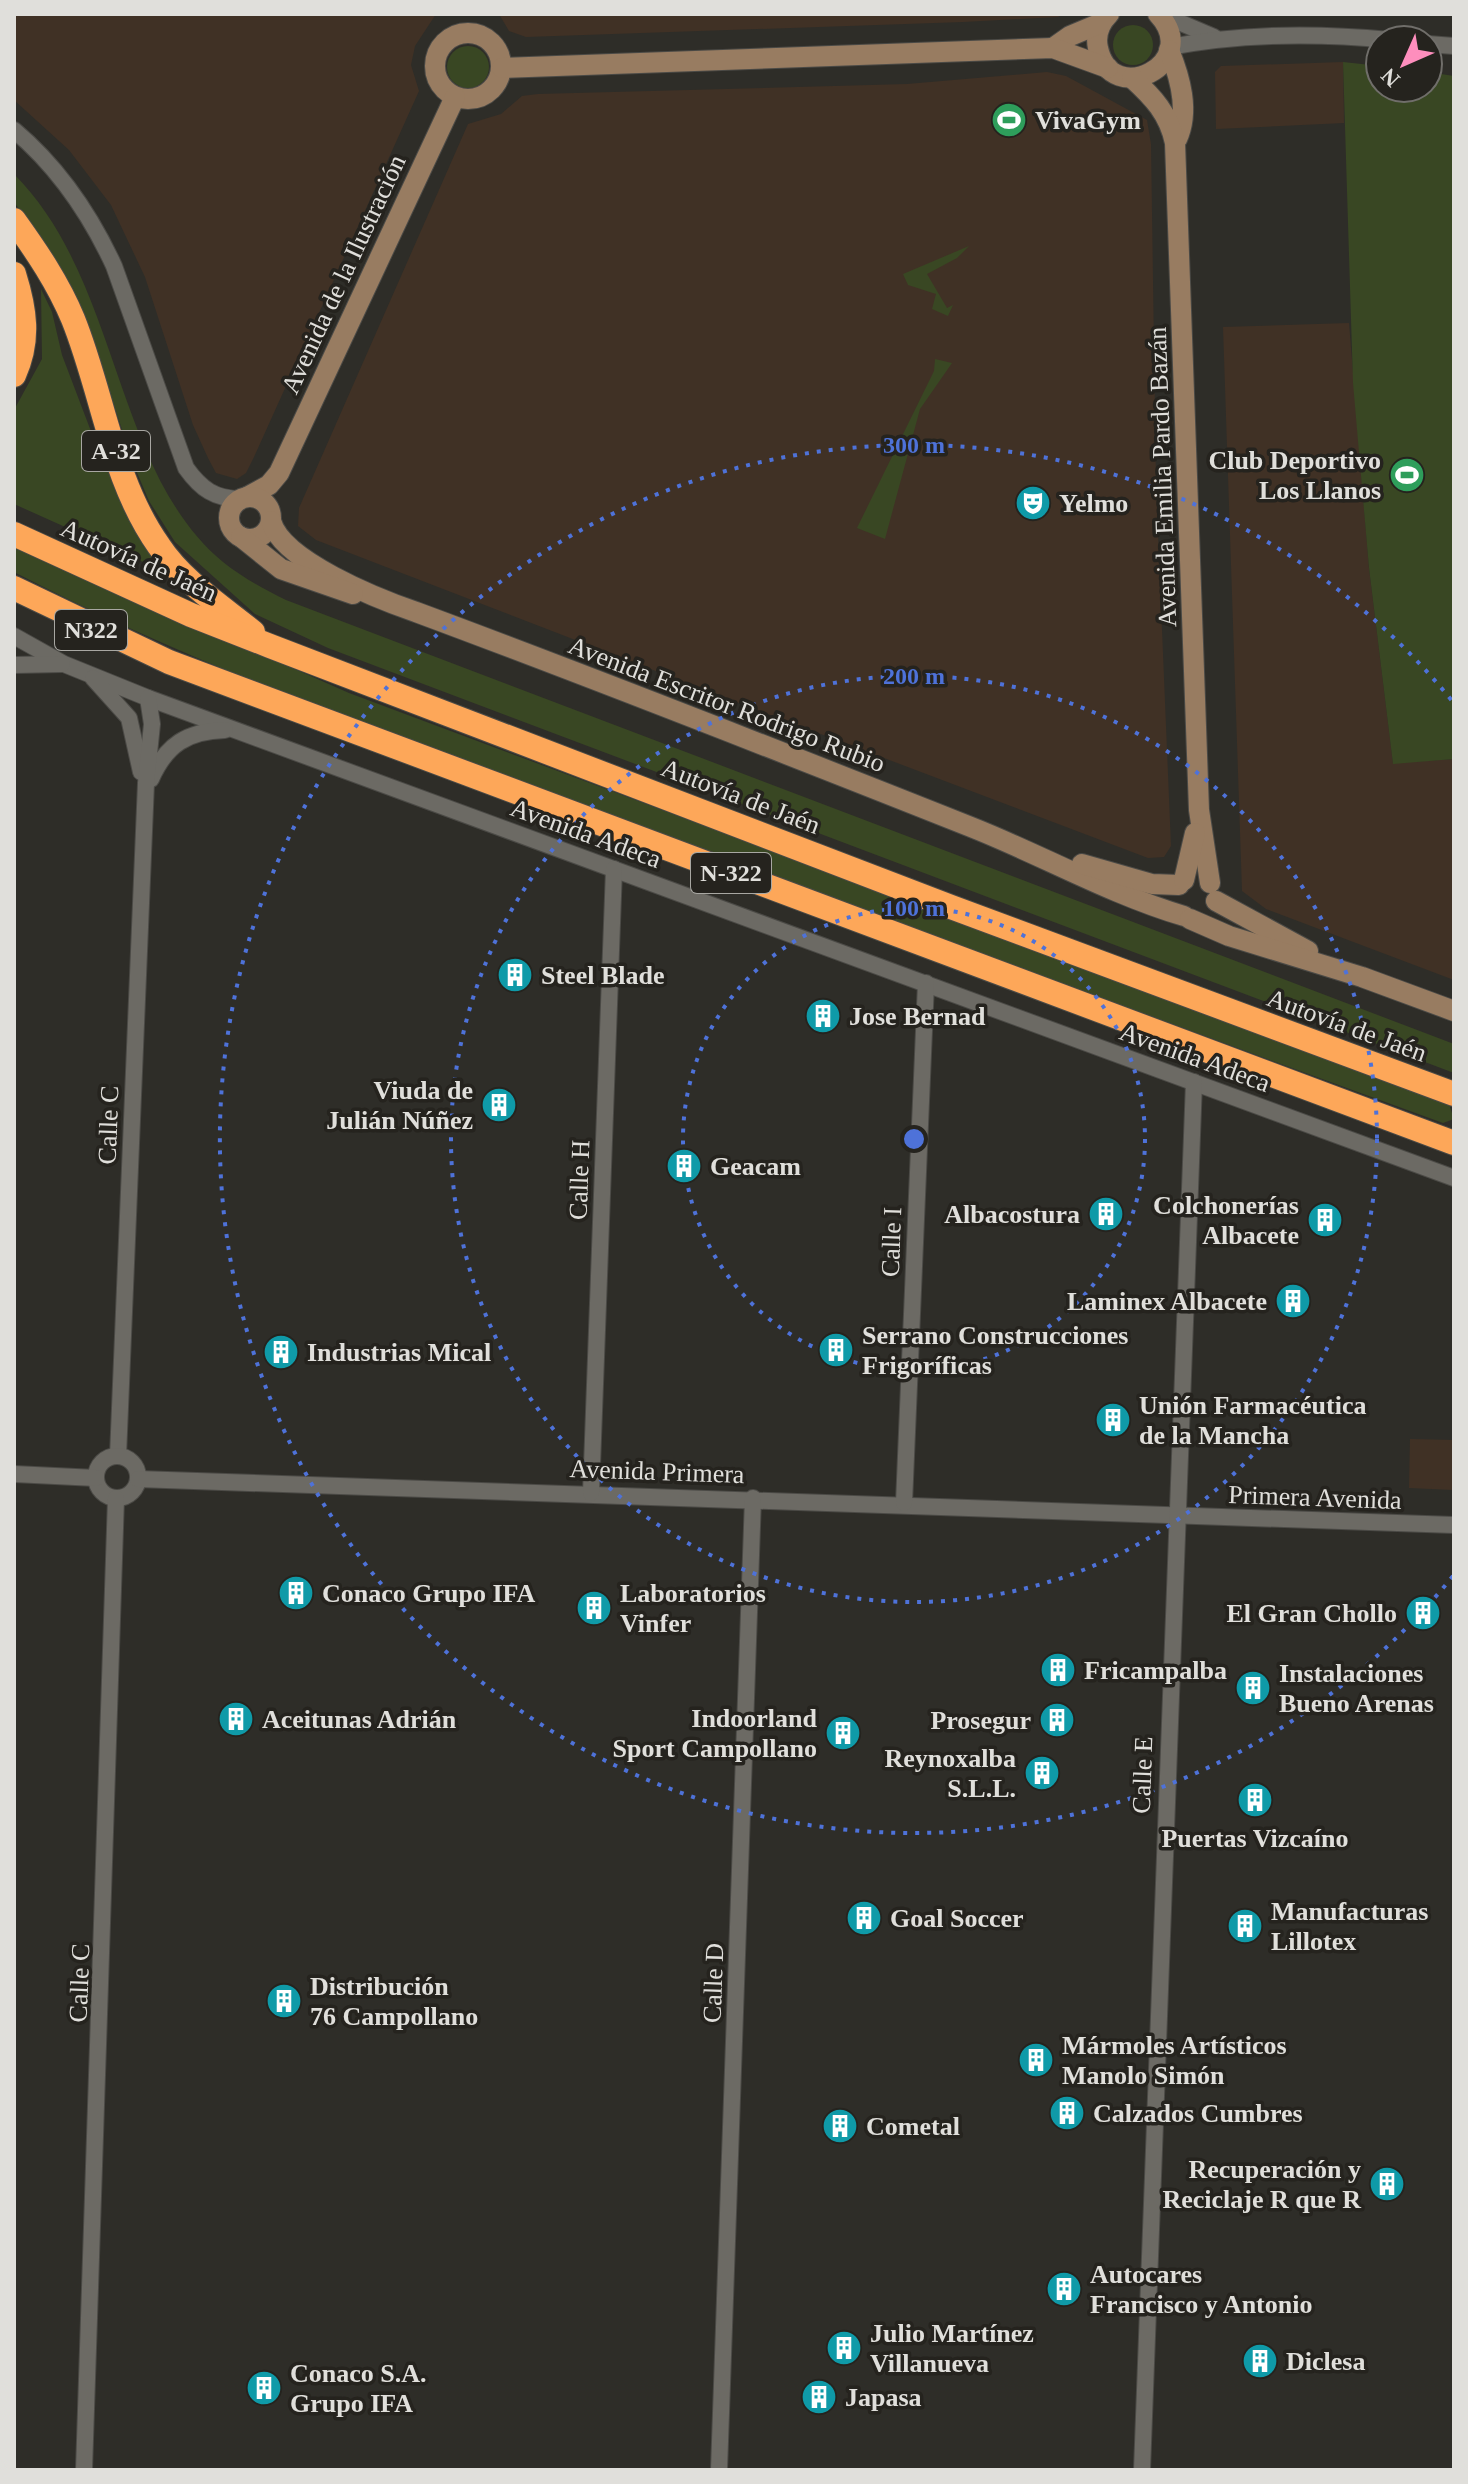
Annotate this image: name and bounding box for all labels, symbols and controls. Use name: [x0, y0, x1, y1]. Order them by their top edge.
north arrow: [1364, 24, 1444, 104]
text: N: [1376, 63, 1405, 92]
sports icon: VivaGym: [990, 101, 1028, 139]
place label: VivaGym: [1035, 106, 1141, 135]
street label: Avenida de la Ilustración: [275, 150, 412, 398]
street label: Avenida Emilia Pardo Bazán: [1143, 326, 1182, 628]
road number: A-32: [82, 431, 150, 471]
text: 300 m: [883, 432, 945, 458]
place label: Club Deportivo Los Llanos: [1208, 446, 1381, 505]
sports icon: Club Deportivo Los Llanos: [1388, 456, 1426, 494]
theatre icon: Yelmo: [1014, 484, 1052, 522]
place label: Yelmo: [1059, 489, 1128, 518]
street label: Autovía de Jaén: [56, 513, 221, 608]
road number: N322: [55, 610, 127, 650]
street label: Avenida Escritor Rodrigo Rubio: [564, 631, 889, 778]
text: 200 m: [883, 663, 945, 689]
street label: Autovía de Jaén: [657, 753, 824, 840]
street label: Avenida Adeca: [507, 793, 665, 874]
road number: N-322: [691, 853, 771, 893]
text: 100 m: [883, 895, 945, 921]
building icon: Steel Blade: [496, 956, 534, 994]
place label: Steel Blade: [541, 961, 665, 990]
street label: Autovía de Jaén: [1263, 983, 1430, 1068]
building icon: Jose Bernad: [804, 997, 842, 1035]
place label: Jose Bernad: [849, 1002, 986, 1031]
street label: Avenida Adeca: [1116, 1017, 1274, 1098]
place label: Viuda de Julián Núñez: [326, 1076, 473, 1135]
street label: Calle C: [93, 1085, 124, 1165]
building icon: Viuda de Julián Núñez: [480, 1086, 518, 1124]
centre of rings: [900, 1125, 928, 1153]
street label: Calle H: [564, 1139, 595, 1221]
building icon: Geacam: [665, 1147, 703, 1185]
place label: Geacam: [710, 1152, 801, 1181]
place label: Colchonerías Albacete: [1153, 1191, 1299, 1250]
building icon: Albacostura: [1087, 1195, 1125, 1233]
place label: Albacostura: [944, 1200, 1080, 1229]
building icon: Colchonerías Albacete: [1306, 1201, 1344, 1239]
street label: Calle I: [876, 1207, 907, 1278]
building icon: Laminex Albacete: [1274, 1282, 1312, 1320]
place label: Laminex Albacete: [1067, 1287, 1267, 1316]
place label: Serrano Construcciones Frigoríficas: [862, 1321, 1128, 1380]
building icon: Serrano Construcciones Frigoríficas: [817, 1331, 855, 1369]
building icon: Industrias Mical: [262, 1333, 300, 1371]
place label: Industrias Mical: [307, 1338, 491, 1367]
place label: Unión Farmacéutica de la Mancha: [1139, 1391, 1366, 1450]
building icon: Unión Farmacéutica de la Mancha: [1094, 1401, 1132, 1439]
street label: Avenida Primera: [569, 1454, 745, 1489]
street label: Primera Avenida: [1228, 1480, 1403, 1515]
building icon: Conaco Grupo IFA: [277, 1574, 315, 1612]
place label: Conaco Grupo IFA: [322, 1579, 536, 1608]
place label: Laboratorios Vinfer: [620, 1579, 766, 1638]
building icon: Laboratorios Vinfer: [575, 1589, 613, 1627]
building icon: El Gran Chollo: [1404, 1594, 1442, 1632]
place label: El Gran Chollo: [1227, 1599, 1397, 1628]
building icon: Fricampalba: [1039, 1651, 1077, 1689]
place label: Fricampalba: [1084, 1656, 1227, 1685]
place label: Instalaciones Bueno Arenas: [1279, 1659, 1434, 1718]
building icon: Instalaciones Bueno Arenas: [1234, 1669, 1272, 1707]
building icon: Aceitunas Adrián: [217, 1700, 255, 1738]
building icon: Prosegur: [1038, 1701, 1076, 1739]
place label: Indoorland Sport Campollano: [613, 1704, 818, 1763]
place label: Aceitunas Adrián: [262, 1705, 457, 1734]
place label: Prosegur: [930, 1706, 1031, 1735]
building icon: Indoorland Sport Campollano: [824, 1714, 862, 1752]
street label: Calle E: [1127, 1736, 1158, 1814]
place label: Reynoxalba S.L.L.: [885, 1744, 1016, 1803]
building icon: Reynoxalba S.L.L.: [1023, 1754, 1061, 1792]
building icon: Puertas Vizcaíno: [1236, 1781, 1274, 1819]
place label: Puertas Vizcaíno: [1161, 1824, 1349, 1853]
place label: Manufacturas Lillotex: [1271, 1897, 1428, 1956]
building icon: Goal Soccer: [845, 1899, 883, 1937]
place label: Goal Soccer: [890, 1904, 1024, 1933]
building icon: Manufacturas Lillotex: [1226, 1907, 1264, 1945]
street label: Calle D: [698, 1942, 729, 2024]
street label: Calle C: [64, 1943, 95, 2023]
place label: Distribución 76 Campollano: [310, 1972, 478, 2031]
building icon: Distribución 76 Campollano: [265, 1982, 303, 2020]
place label: Mármoles Artísticos Manolo Simón: [1062, 2031, 1287, 2090]
building icon: Mármoles Artísticos Manolo Simón: [1017, 2041, 1055, 2079]
building icon: Calzados Cumbres: [1048, 2094, 1086, 2132]
place label: Calzados Cumbres: [1093, 2099, 1303, 2128]
building icon: Cometal: [821, 2107, 859, 2145]
place label: Cometal: [866, 2112, 960, 2141]
place label: Recuperación y Reciclaje R que R: [1162, 2155, 1361, 2214]
building icon: Recuperación y Reciclaje R que R: [1368, 2165, 1406, 2203]
place label: Autocares Francisco y Antonio: [1090, 2260, 1312, 2319]
building icon: Autocares Francisco y Antonio: [1045, 2270, 1083, 2308]
place label: Julio Martínez Villanueva: [870, 2319, 1034, 2378]
building icon: Julio Martínez Villanueva: [825, 2329, 863, 2367]
building icon: Diclesa: [1241, 2342, 1279, 2380]
place label: Diclesa: [1286, 2347, 1365, 2376]
place label: Conaco S.A. Grupo IFA: [290, 2359, 427, 2418]
building icon: Conaco S.A. Grupo IFA: [245, 2369, 283, 2407]
building icon: Japasa: [800, 2378, 838, 2416]
place label: Japasa: [845, 2383, 922, 2412]

